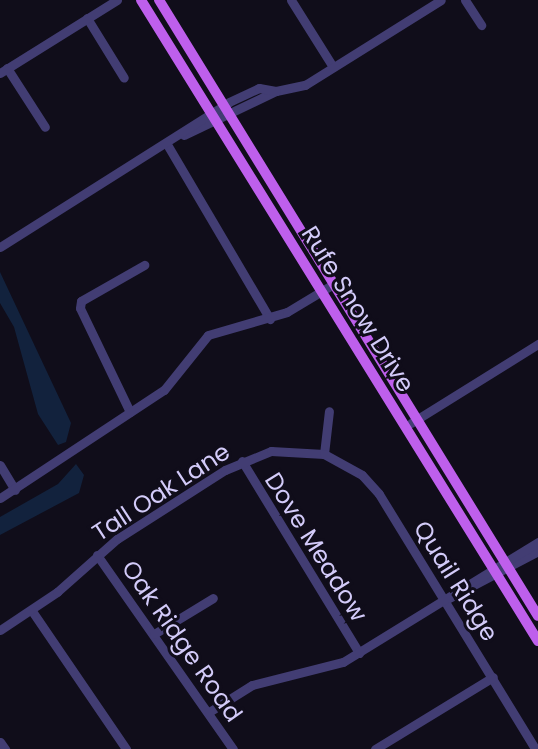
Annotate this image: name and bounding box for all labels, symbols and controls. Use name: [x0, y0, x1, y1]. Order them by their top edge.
street label: Rufe Snow Drive: [295, 221, 421, 397]
street label: Tall Oak Lane: [87, 437, 235, 547]
street label: Dove Meadow: [259, 467, 373, 627]
street label: Quail Ridge: [408, 515, 504, 647]
street label: Oak Ridge Road: [116, 555, 248, 727]

